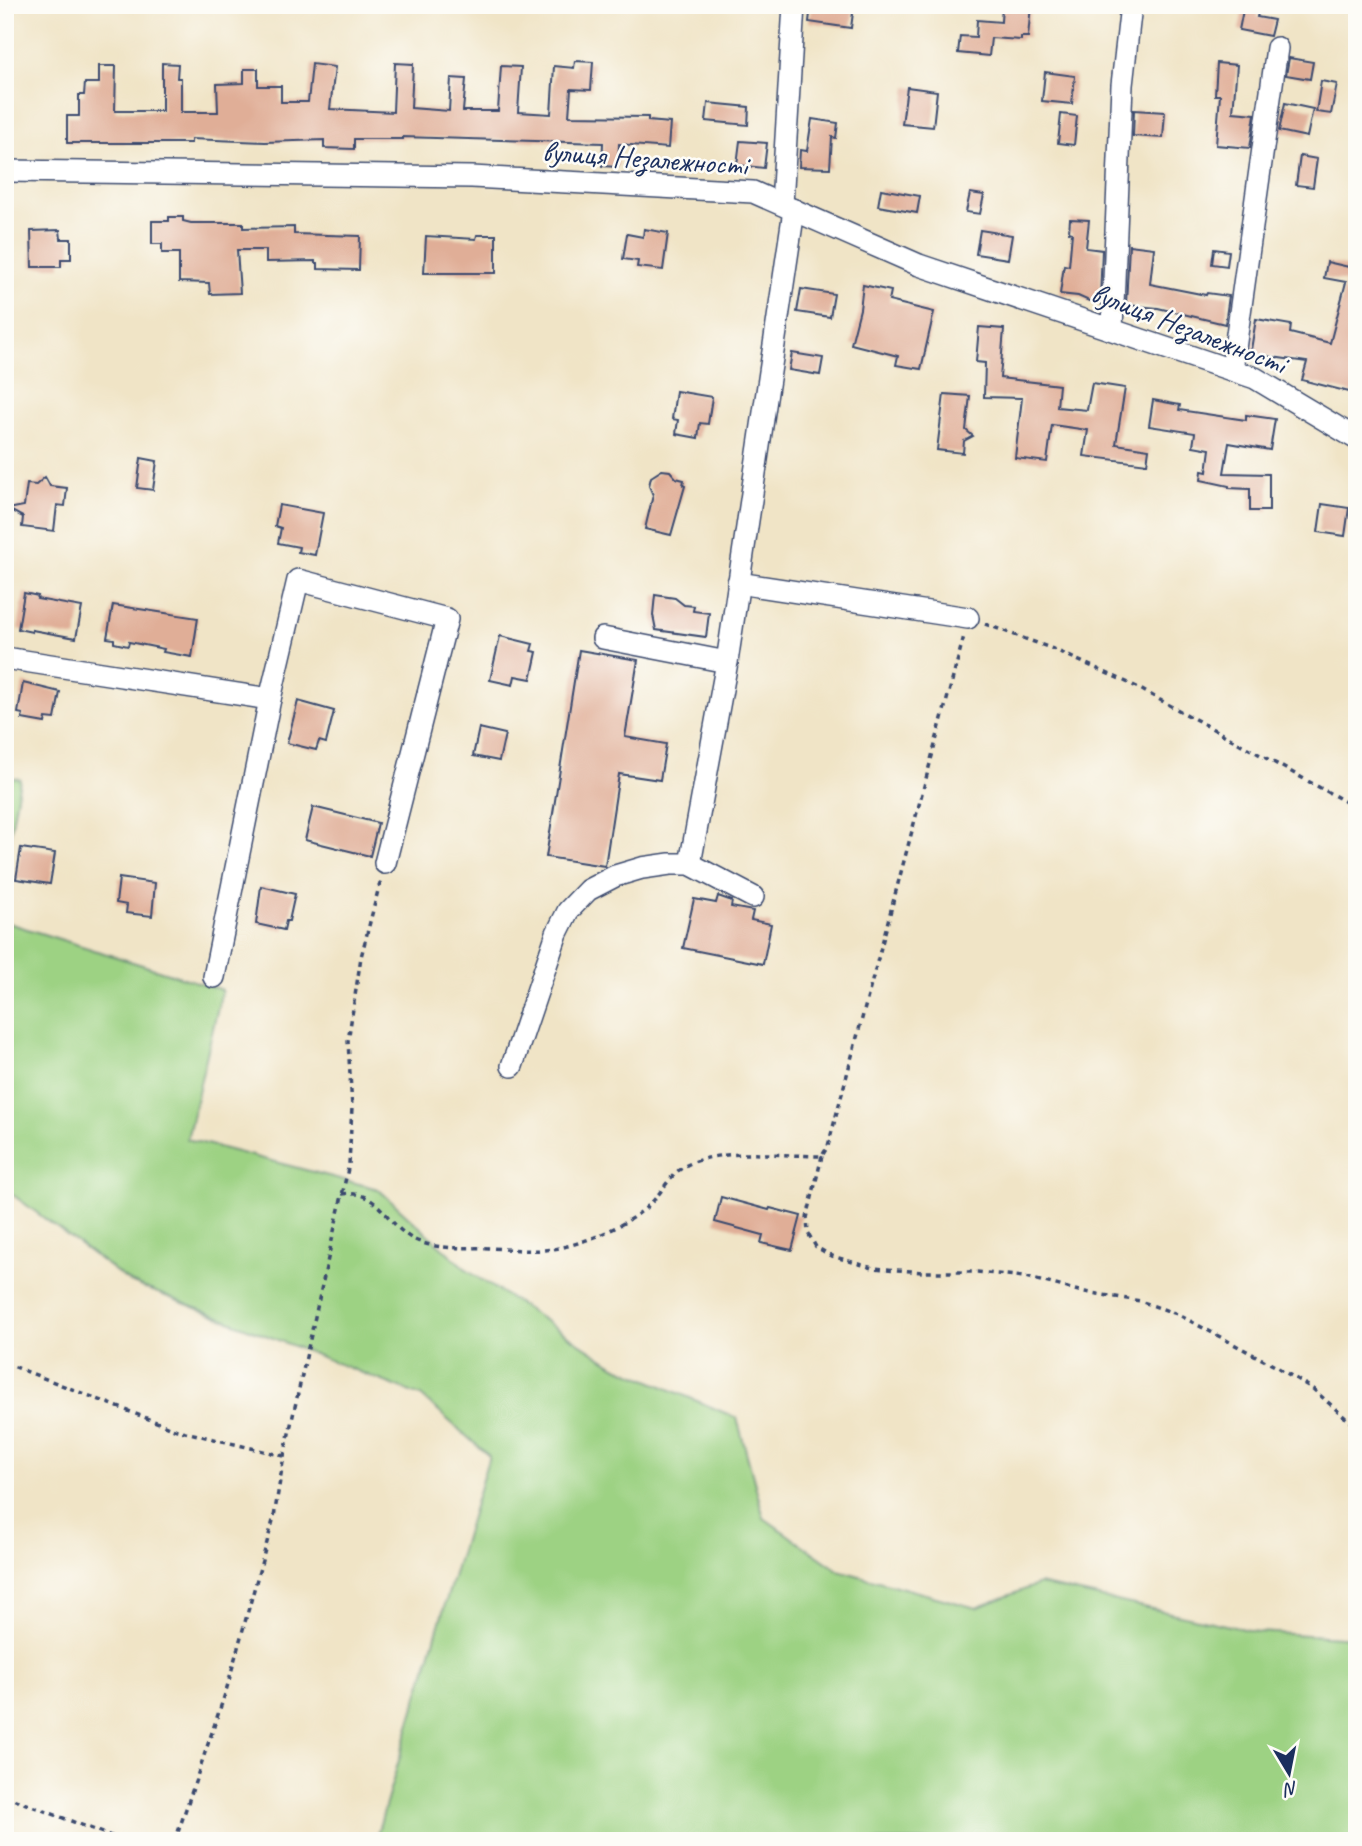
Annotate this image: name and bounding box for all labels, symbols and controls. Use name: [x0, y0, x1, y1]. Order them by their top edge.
street label: вулиця Незалежності: [541, 132, 752, 184]
street label: вулиця Незалежності: [1086, 273, 1295, 384]
north arrow: [1254, 1738, 1324, 1808]
text: N: [1281, 1776, 1300, 1802]

